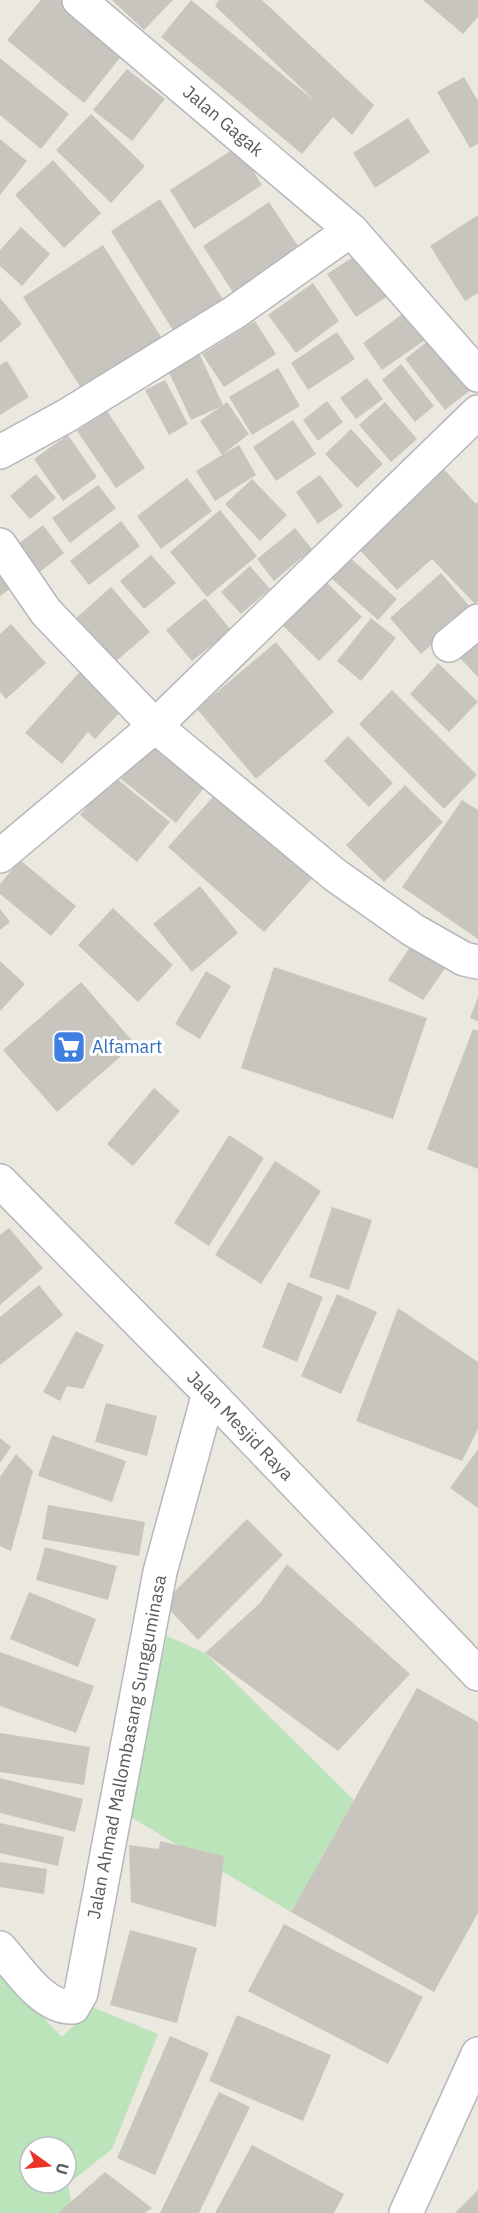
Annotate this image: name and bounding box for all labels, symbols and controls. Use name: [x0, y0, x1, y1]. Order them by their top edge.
street label: Jalan Gagak: [178, 80, 269, 161]
supermarket icon: Alfamart: [51, 1029, 87, 1065]
place label: Alfamart: [92, 1035, 162, 1058]
street label: Jalan Mesjid Raya: [182, 1366, 299, 1486]
street label: Jalan Ahmad Mallombasang Sungguminasa: [82, 1572, 171, 1921]
north arrow: [18, 2135, 78, 2195]
text: U: [51, 2161, 74, 2177]

